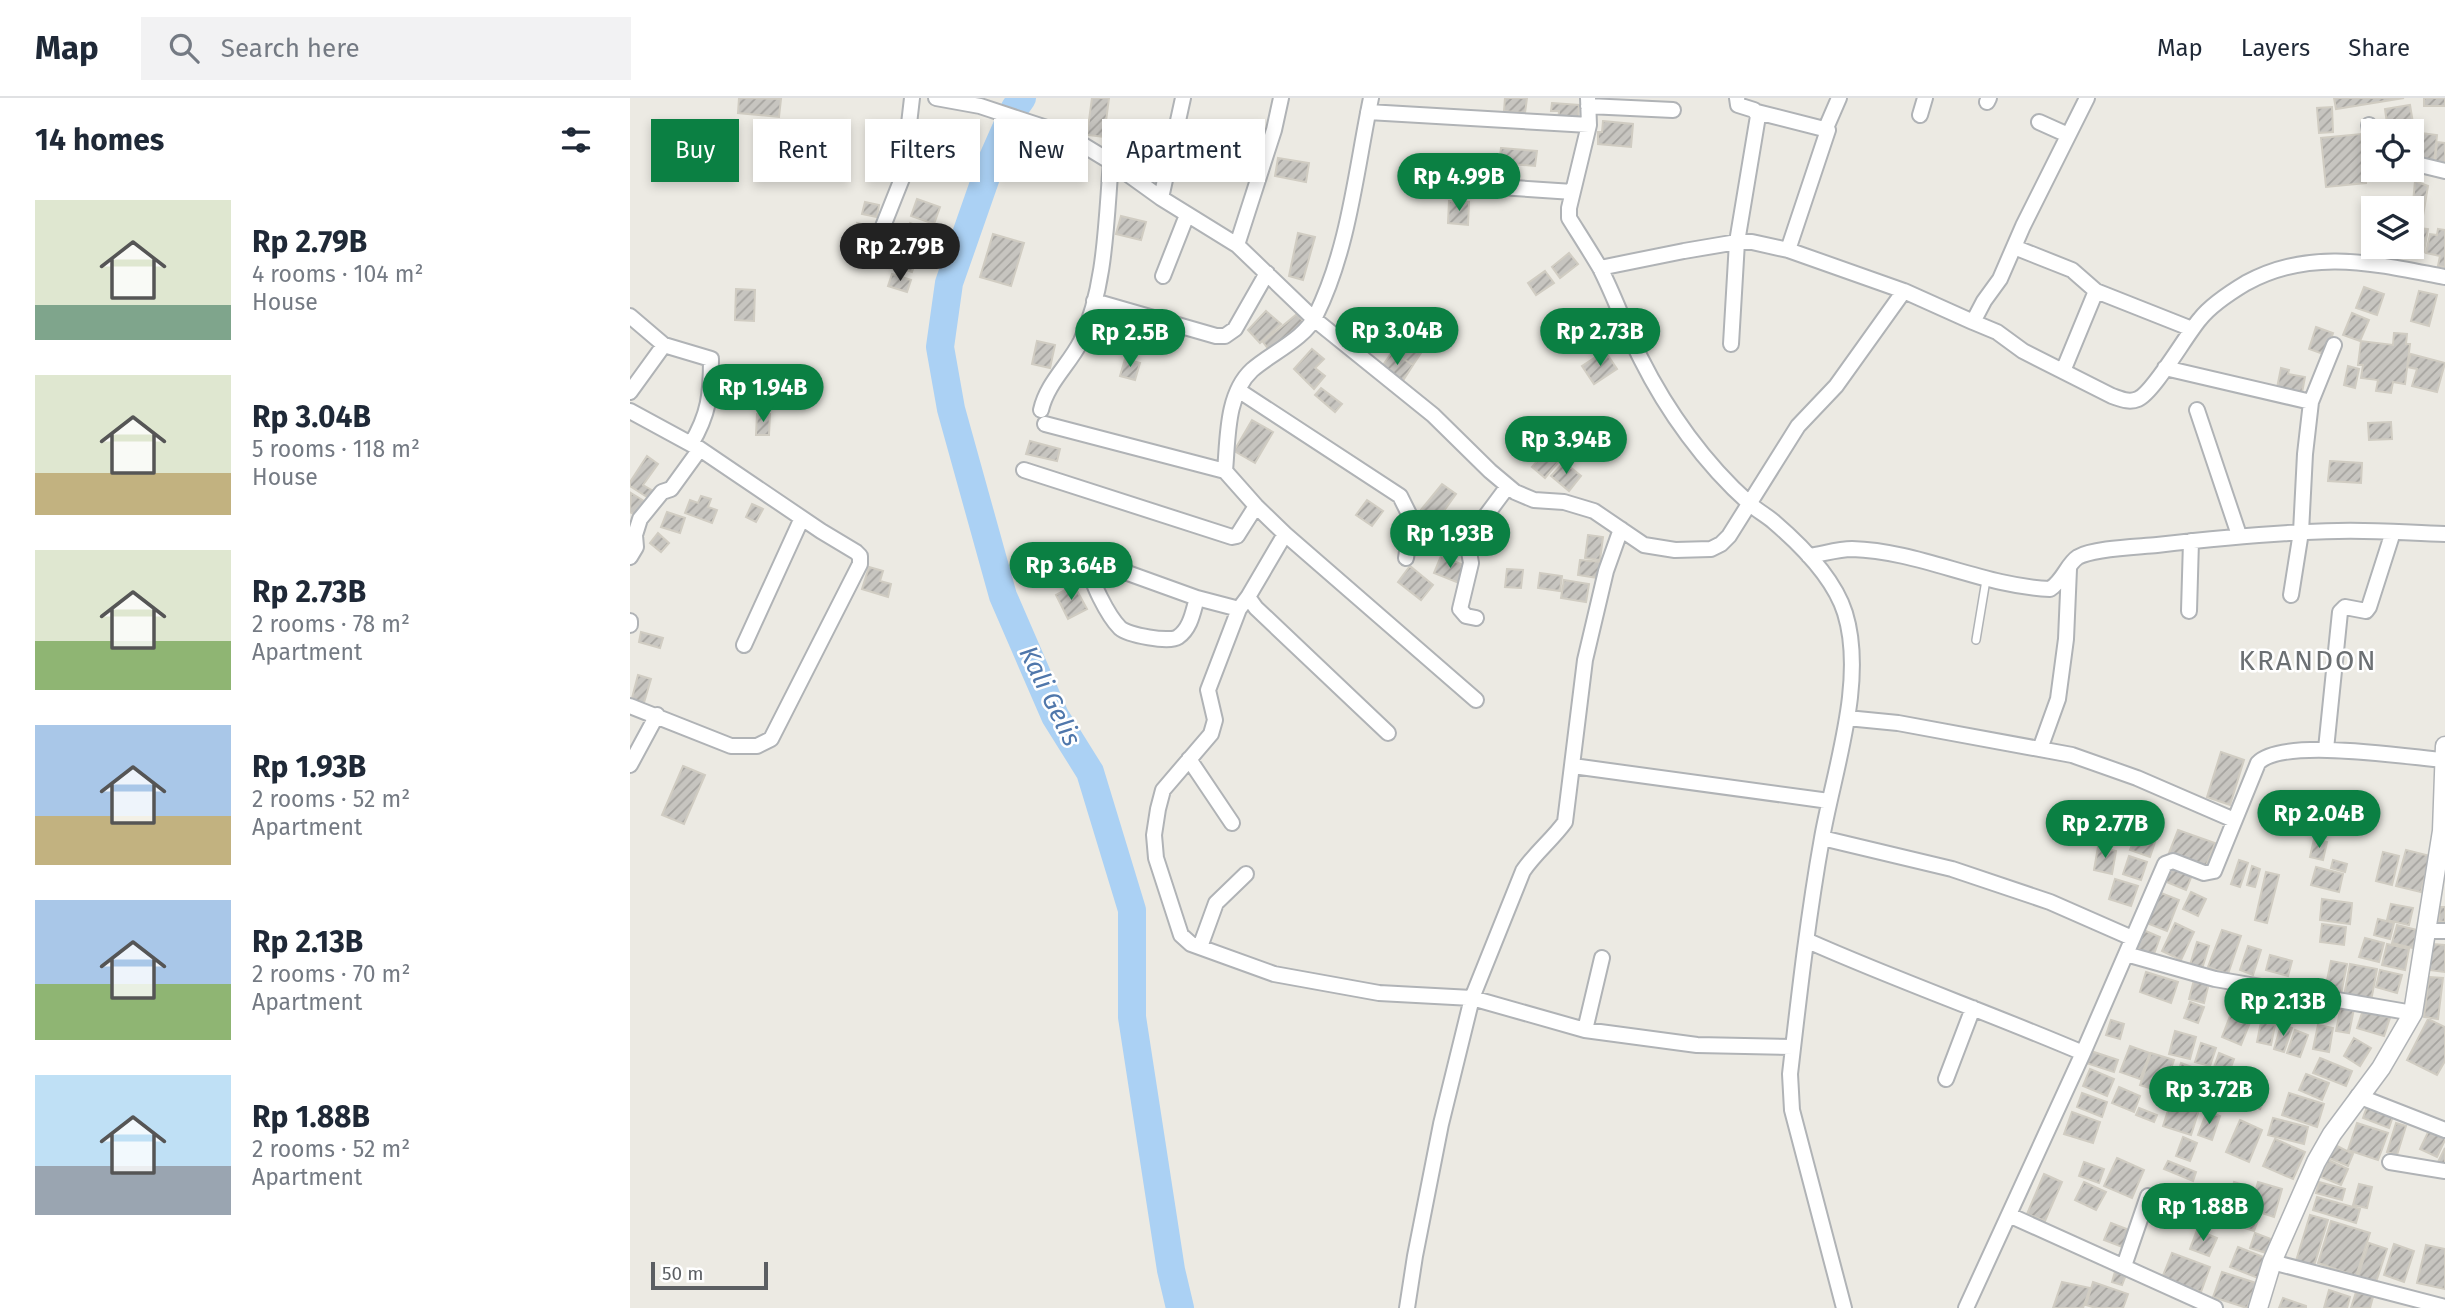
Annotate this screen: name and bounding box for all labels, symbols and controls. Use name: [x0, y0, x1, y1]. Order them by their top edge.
search box: [141, 17, 631, 80]
text: Map: [35, 28, 99, 68]
icon: search: [165, 29, 203, 67]
text: Search here: [221, 33, 360, 64]
text: Map: [2157, 34, 2203, 62]
text: Layers: [2241, 34, 2310, 62]
text: Share: [2348, 34, 2410, 62]
chip: Buy: [651, 119, 739, 182]
chip: Rent: [753, 119, 851, 182]
chip: Filters: [865, 119, 980, 182]
chip: New: [994, 119, 1088, 182]
chip: Apartment: [1102, 119, 1265, 182]
map controls: [2361, 119, 2424, 259]
button: locate: [2361, 119, 2424, 182]
icon: filters: [557, 121, 595, 159]
text: 14 homes: [35, 122, 164, 158]
pin: Rp 4.99B: [1387, 153, 1531, 213]
text: Rp 4.99B: [1413, 162, 1505, 190]
button: layers: [2361, 196, 2424, 259]
pin: Rp 2.79B: [828, 223, 972, 283]
text: Rp 2.79B: [252, 224, 367, 260]
icon: home: [91, 228, 175, 312]
text: Rp 2.79B: [856, 232, 944, 260]
text: 4 rooms · 104 m²: [252, 260, 423, 288]
text: House: [252, 288, 318, 316]
pin: Rp 3.04B: [1325, 308, 1469, 367]
pin: Rp 2.73B: [1528, 308, 1672, 368]
pin: Rp 2.5B: [1065, 310, 1195, 369]
text: Rp 3.04B: [1351, 316, 1443, 344]
text: Rp 2.73B: [1556, 317, 1644, 345]
text: Rp 2.5B: [1091, 318, 1169, 346]
pin: Rp 1.94B: [691, 364, 835, 424]
text: Rp 1.94B: [719, 373, 807, 401]
text: Rp 3.04B: [252, 399, 371, 435]
icon: home: [91, 403, 175, 487]
pin: Rp 3.94B: [1494, 416, 1638, 476]
text: Rp 3.94B: [1521, 425, 1611, 453]
text: 5 rooms · 118 m²: [252, 435, 420, 463]
text: House: [252, 463, 318, 491]
pin: Rp 1.93B: [1378, 510, 1522, 570]
text: Rp 1.93B: [1406, 519, 1494, 547]
pin: Rp 3.64B: [999, 542, 1143, 602]
text: Rp 3.64B: [1026, 551, 1116, 579]
text: Rp 2.73B: [252, 574, 366, 610]
icon: home: [91, 578, 175, 662]
text: 2 rooms · 78 m²: [252, 610, 410, 638]
text: Apartment: [252, 638, 362, 666]
water label: Kali Gelis: [1013, 641, 1087, 751]
district label: KRANDON: [2238, 644, 2378, 677]
text: Rp 1.93B: [252, 749, 366, 785]
icon: home: [91, 753, 175, 837]
text: 2 rooms · 52 m²: [252, 785, 410, 813]
pin: Rp 2.04B: [2247, 790, 2391, 850]
text: Rp 2.04B: [2273, 799, 2365, 827]
pin: Rp 2.77B: [2033, 800, 2177, 860]
text: Rp 2.77B: [2062, 809, 2148, 837]
text: Apartment: [252, 813, 362, 841]
text: Rp 2.13B: [252, 924, 363, 960]
icon: home: [91, 928, 175, 1012]
text: 2 rooms · 70 m²: [252, 960, 410, 988]
pin: Rp 2.13B: [2211, 978, 2355, 1038]
text: Rp 2.13B: [2240, 987, 2326, 1015]
text: Apartment: [252, 988, 362, 1016]
pin: Rp 3.72B: [2137, 1066, 2281, 1126]
text: Rp 3.72B: [2165, 1075, 2253, 1103]
text: Rp 1.88B: [252, 1099, 370, 1135]
icon: home: [91, 1103, 175, 1187]
text: 2 rooms · 52 m²: [252, 1135, 410, 1163]
text: Apartment: [252, 1163, 362, 1191]
pin: Rp 1.88B: [2131, 1184, 2275, 1243]
text: Rp 1.88B: [2158, 1192, 2248, 1220]
scale bar: [651, 1259, 768, 1291]
text: 50 m: [662, 1262, 703, 1285]

